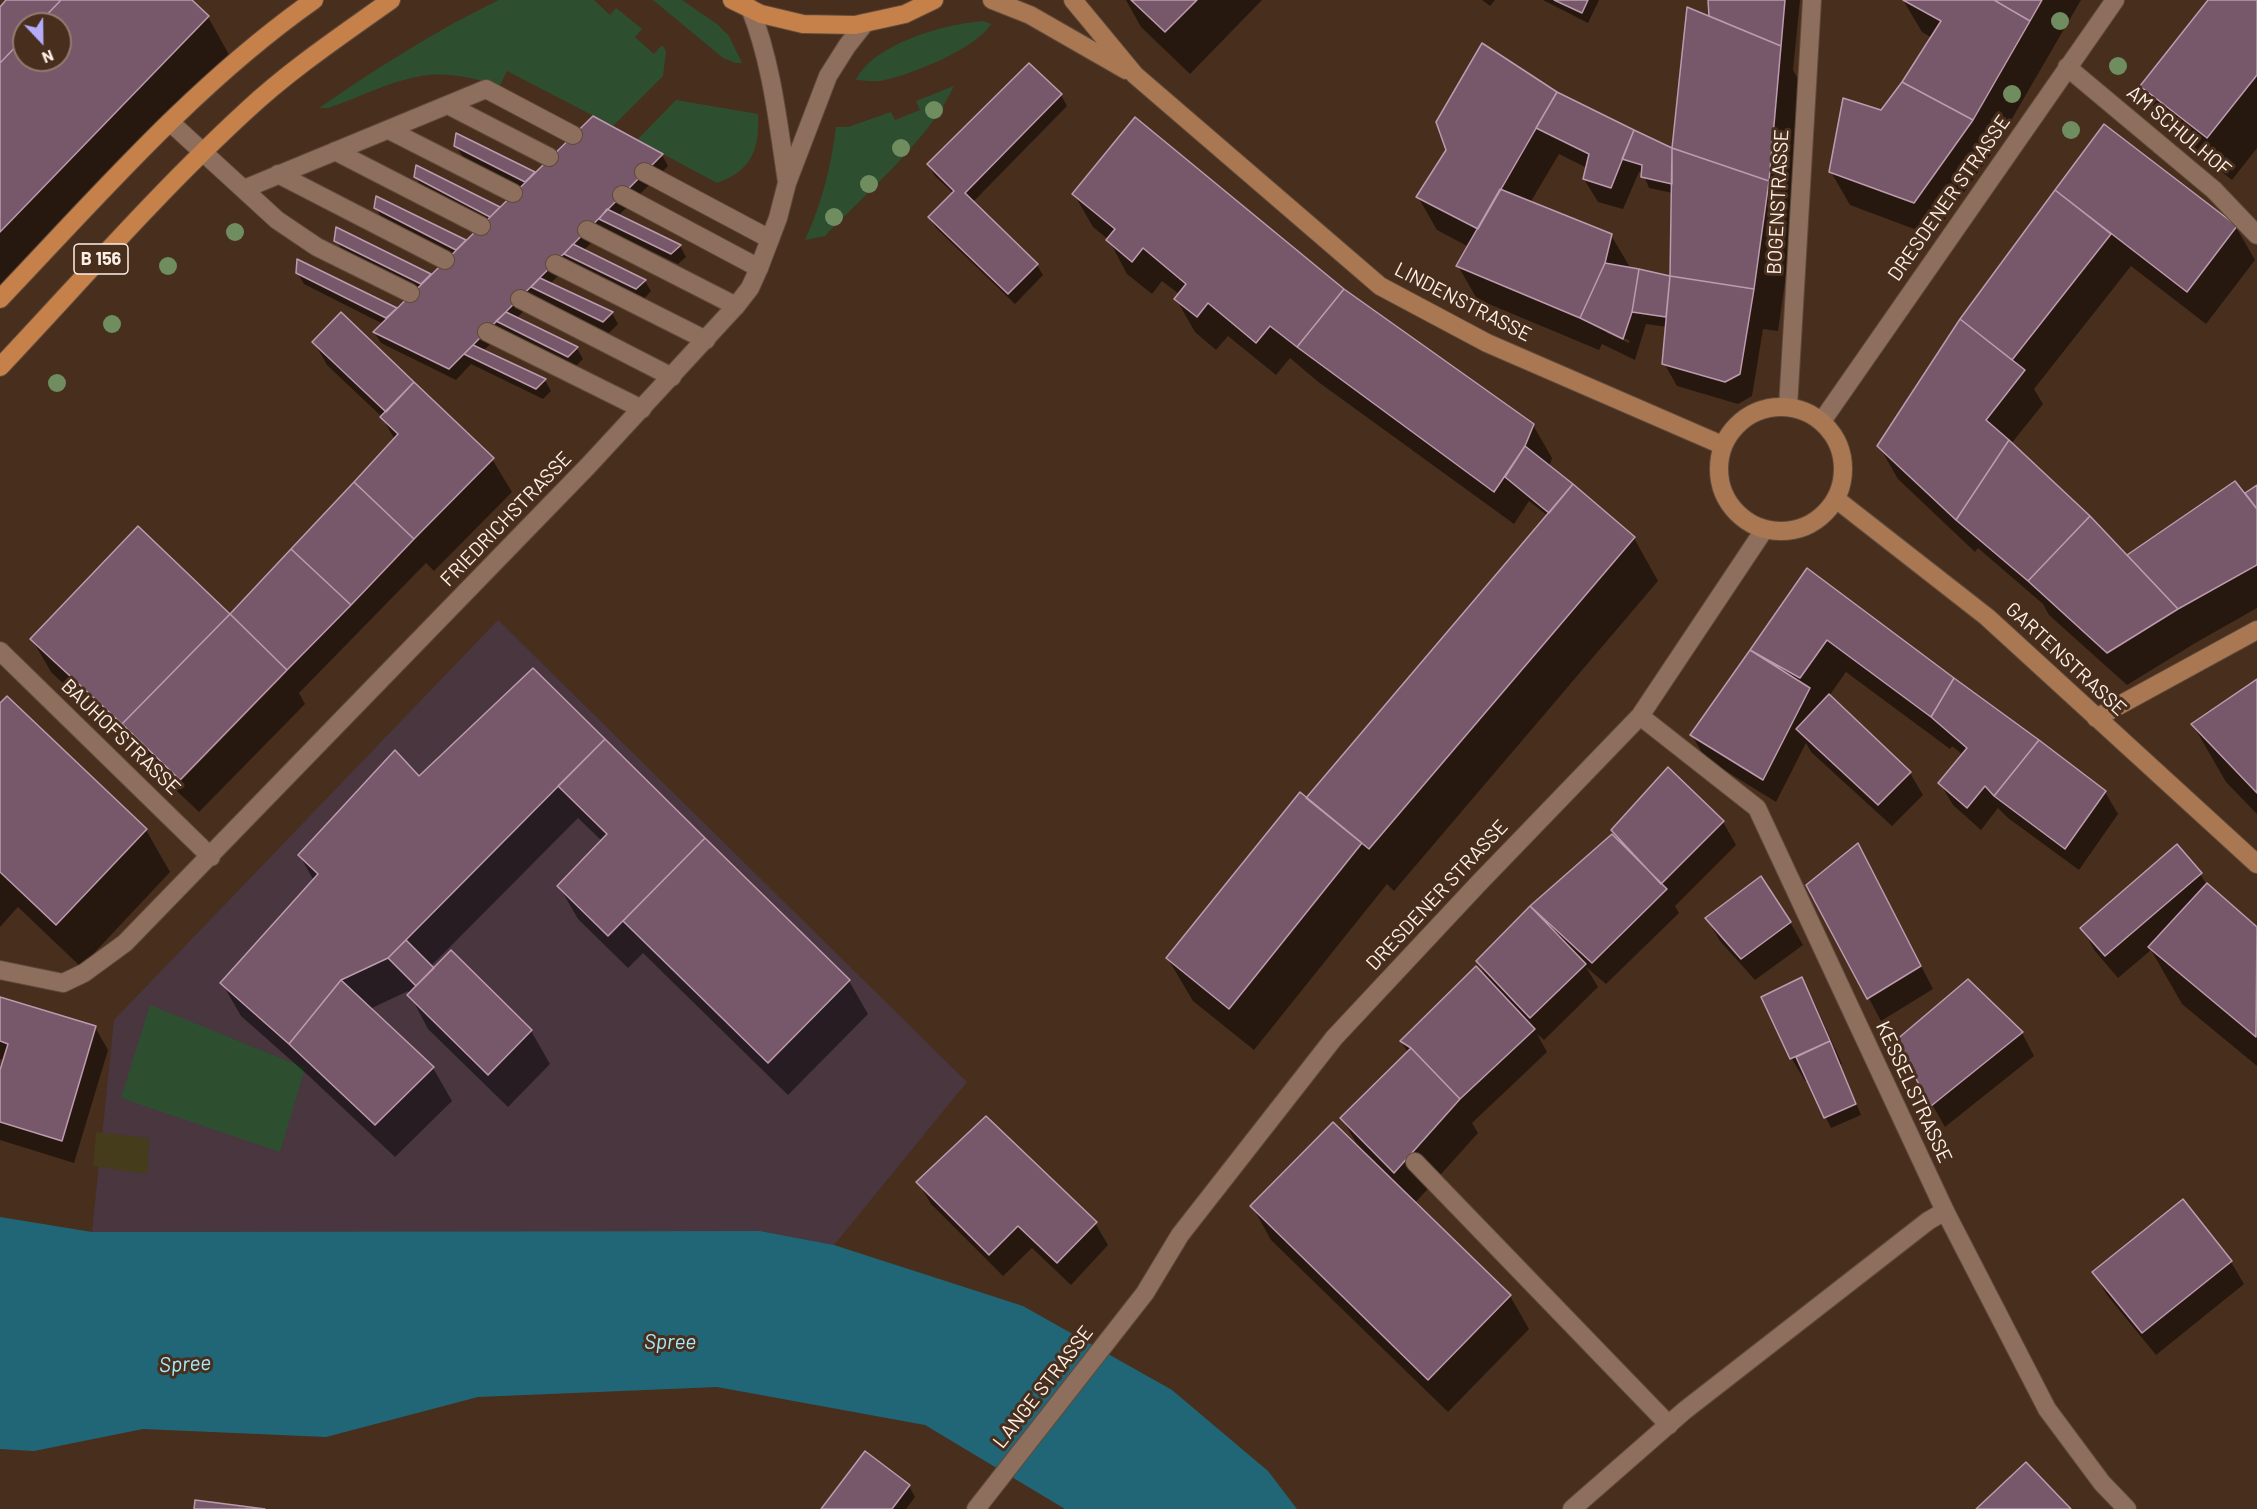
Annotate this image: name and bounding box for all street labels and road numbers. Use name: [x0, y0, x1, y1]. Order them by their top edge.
street label: AM SCHULHOF: [2122, 80, 2236, 182]
street label: DRESDENER STRASSE: [1883, 110, 2015, 286]
street label: BOGENSTRASSE: [1762, 129, 1794, 275]
road number: B 156: [74, 244, 128, 274]
street label: LINDENSTRASSE: [1391, 257, 1535, 347]
street label: FRIEDRICHSTRASSE: [435, 447, 577, 591]
street label: GARTENSTRASSE: [2001, 597, 2131, 721]
street label: BAUHOFSTRASSE: [56, 674, 186, 800]
street label: DRESDENER STRASSE: [1361, 815, 1513, 975]
street label: KESSELSTRASSE: [1871, 1017, 1957, 1167]
street label: LANGE STRASSE: [988, 1321, 1098, 1453]

